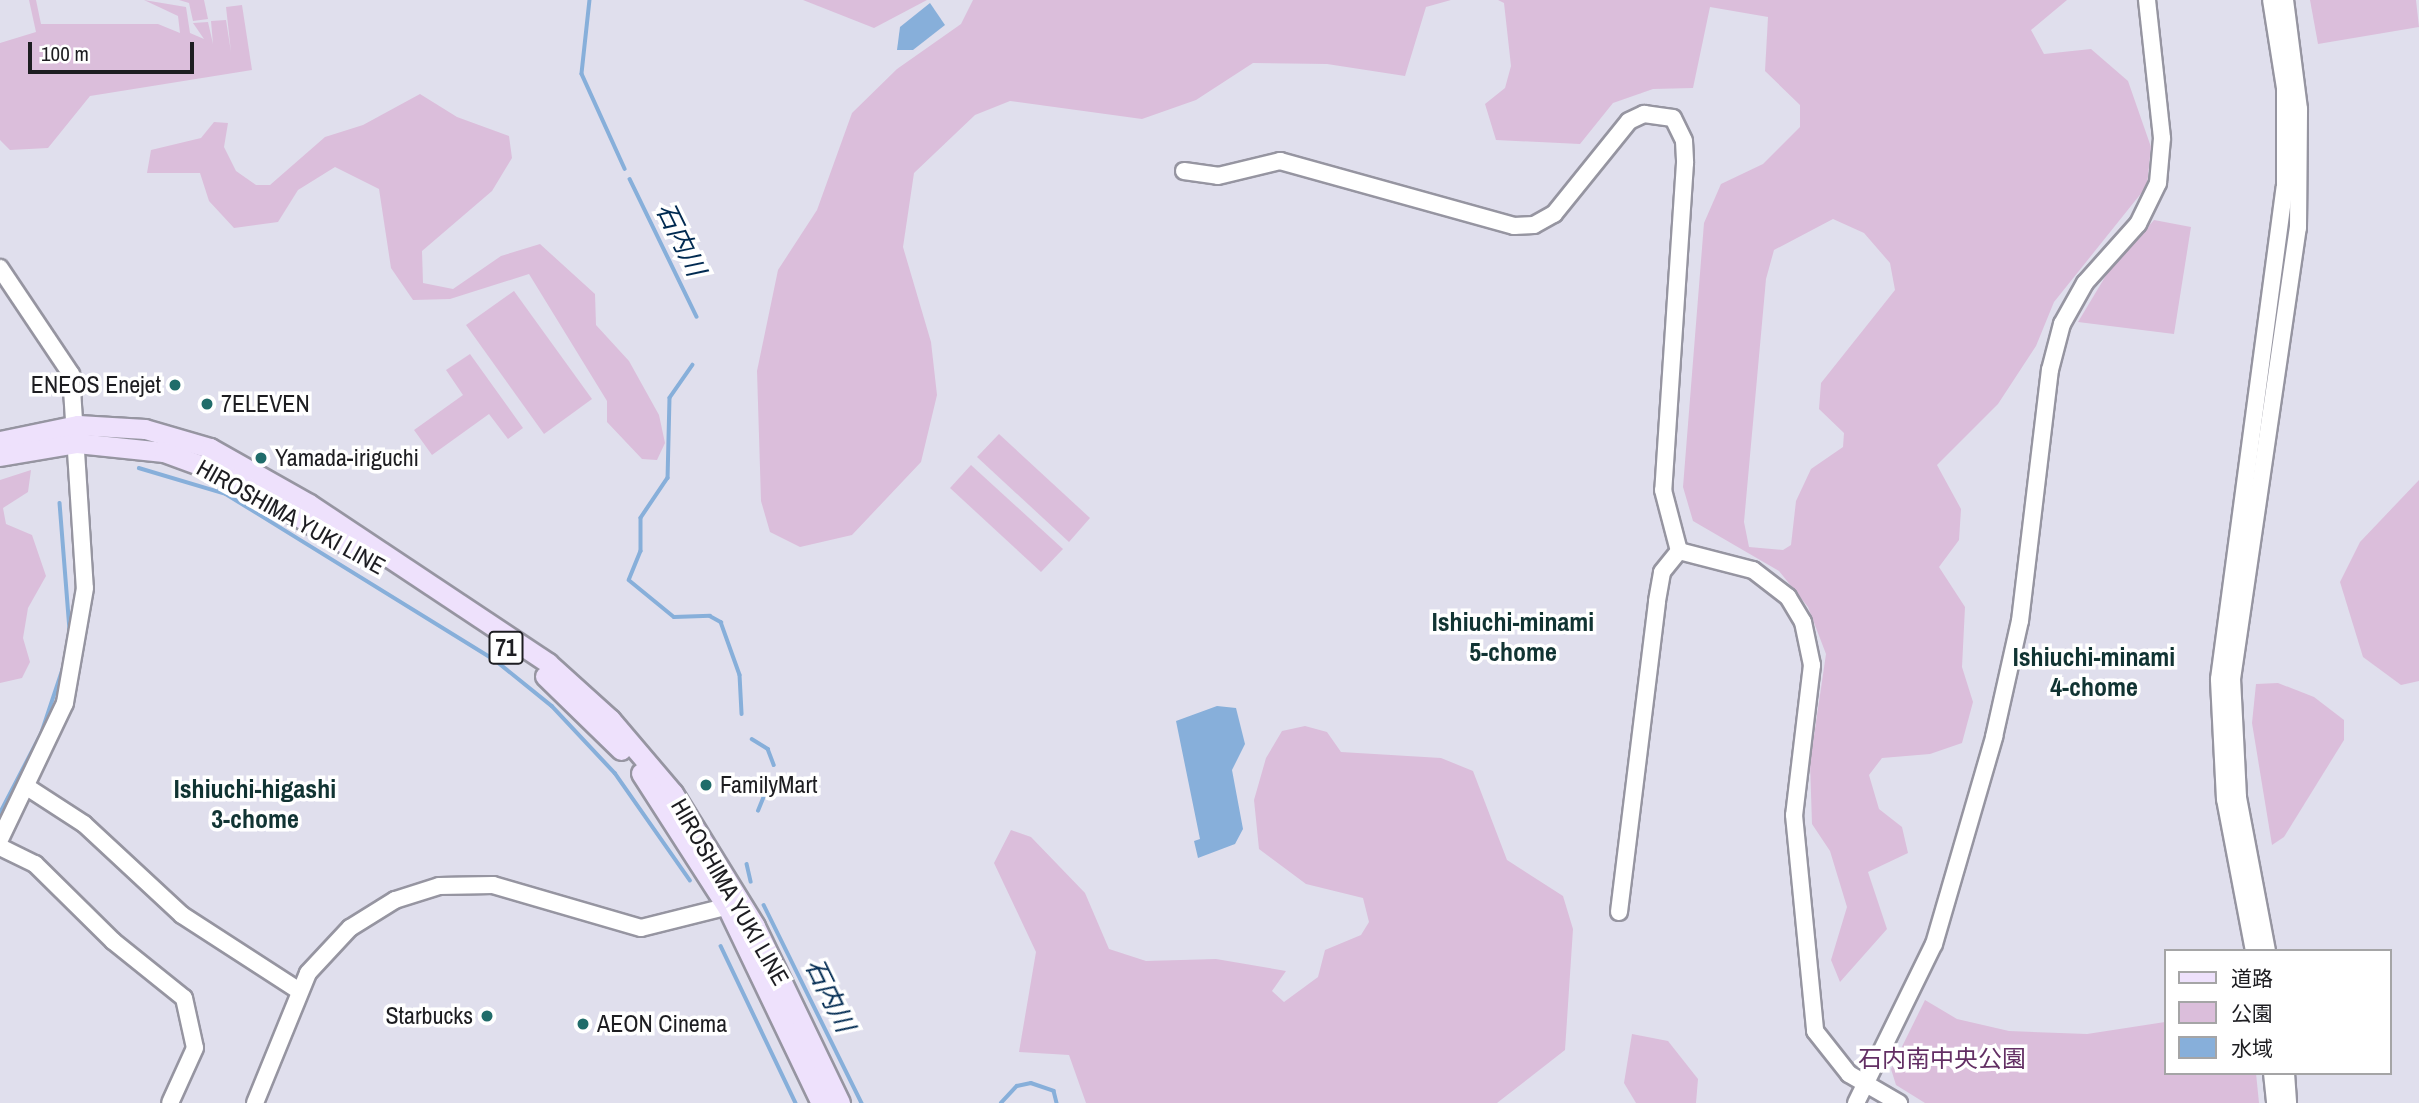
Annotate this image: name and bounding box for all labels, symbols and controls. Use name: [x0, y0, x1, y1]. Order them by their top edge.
scale bar: [32, 28, 198, 72]
text: 100 m: [41, 39, 89, 68]
water label: 石内川: [650, 197, 712, 281]
place label: ENEOS Enejet: [31, 371, 161, 399]
marker: ENEOS Enejet: [167, 377, 183, 393]
place label: 7ELEVEN: [221, 390, 310, 418]
marker: 7ELEVEN: [199, 396, 215, 412]
place label: Yamada-iriguchi: [275, 444, 419, 472]
marker: Yamada-iriguchi: [253, 450, 269, 466]
street label: HIROSHIMA YUKI LINE: [191, 453, 391, 581]
district label: Ishiuchi-minami 5-chome: [1432, 606, 1594, 668]
road number: 71: [489, 628, 524, 668]
district label: Ishiuchi-minami 4-chome: [2013, 641, 2175, 702]
place label: FamilyMart: [720, 771, 817, 799]
district label: Ishiuchi-higashi 3-chome: [174, 773, 336, 834]
marker: FamilyMart: [698, 777, 714, 793]
street label: HIROSHIMA YUKI LINE: [664, 793, 796, 991]
legend: [2164, 949, 2391, 1075]
water label: 石内川: [799, 953, 861, 1037]
text: 道路: [2231, 964, 2273, 993]
text: 公園: [2231, 999, 2273, 1028]
place label: Starbucks: [385, 1002, 473, 1030]
marker: Starbucks: [479, 1008, 495, 1024]
place label: AEON Cinema: [597, 1010, 727, 1038]
marker: AEON Cinema: [575, 1016, 591, 1032]
text: 水域: [2231, 1034, 2273, 1063]
park label: 石内南中央公園: [1858, 1045, 2026, 1073]

